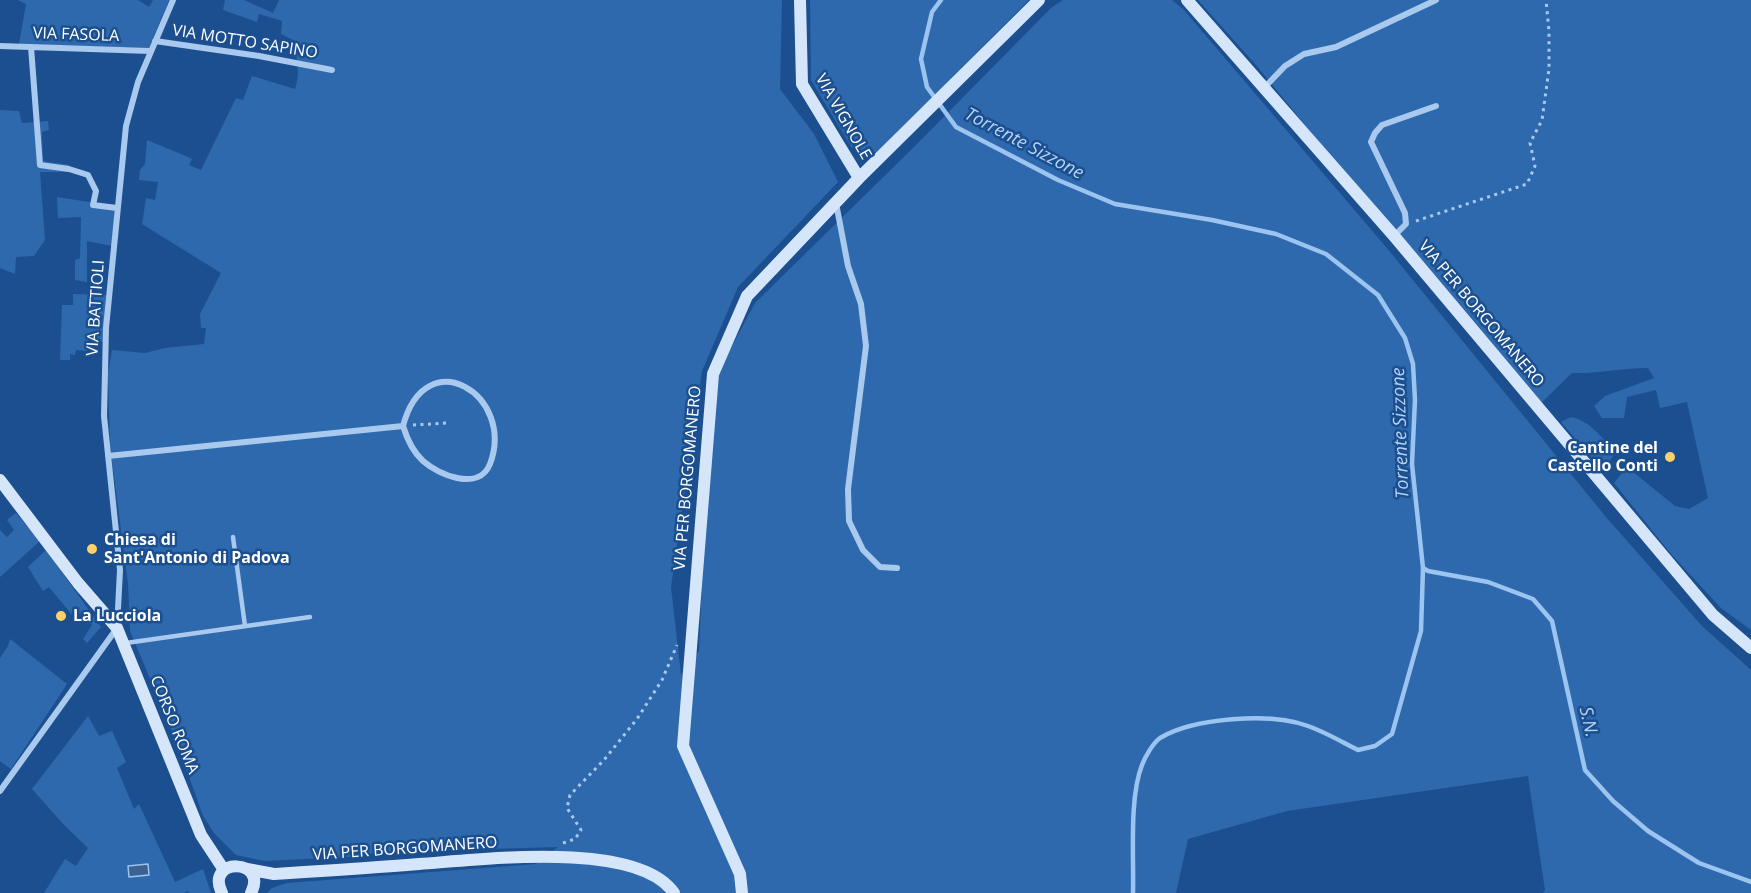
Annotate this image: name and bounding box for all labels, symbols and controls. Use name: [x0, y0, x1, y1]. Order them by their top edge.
street label: VIA MOTTO SAPINO: [171, 21, 319, 63]
street label: VIA FASOLA: [33, 24, 119, 46]
street label: VIA VIGNOLE: [811, 71, 875, 163]
water label: Torrente Sizzone: [961, 104, 1087, 184]
street label: VIA PER BORGOMANERO: [1414, 237, 1548, 391]
street label: VIA BATTIOLI: [83, 259, 109, 357]
water label: Torrente Sizzone: [1388, 367, 1414, 499]
street label: VIA PER BORGOMANERO: [670, 385, 706, 571]
place label: Cantine del Castello Conti: [1548, 438, 1658, 476]
marker: Cantine del Castello Conti: [1663, 450, 1677, 464]
place label: Chiesa di Sant'Antonio di Padova: [104, 530, 290, 568]
marker: Chiesa di Sant'Antonio di Padova: [85, 542, 99, 556]
place label: La Lucciola: [73, 606, 161, 626]
marker: La Lucciola: [54, 609, 68, 623]
street label: CORSO ROMA: [146, 673, 202, 777]
water label: S.N.: [1574, 705, 1602, 739]
street label: VIA PER BORGOMANERO: [312, 833, 498, 865]

